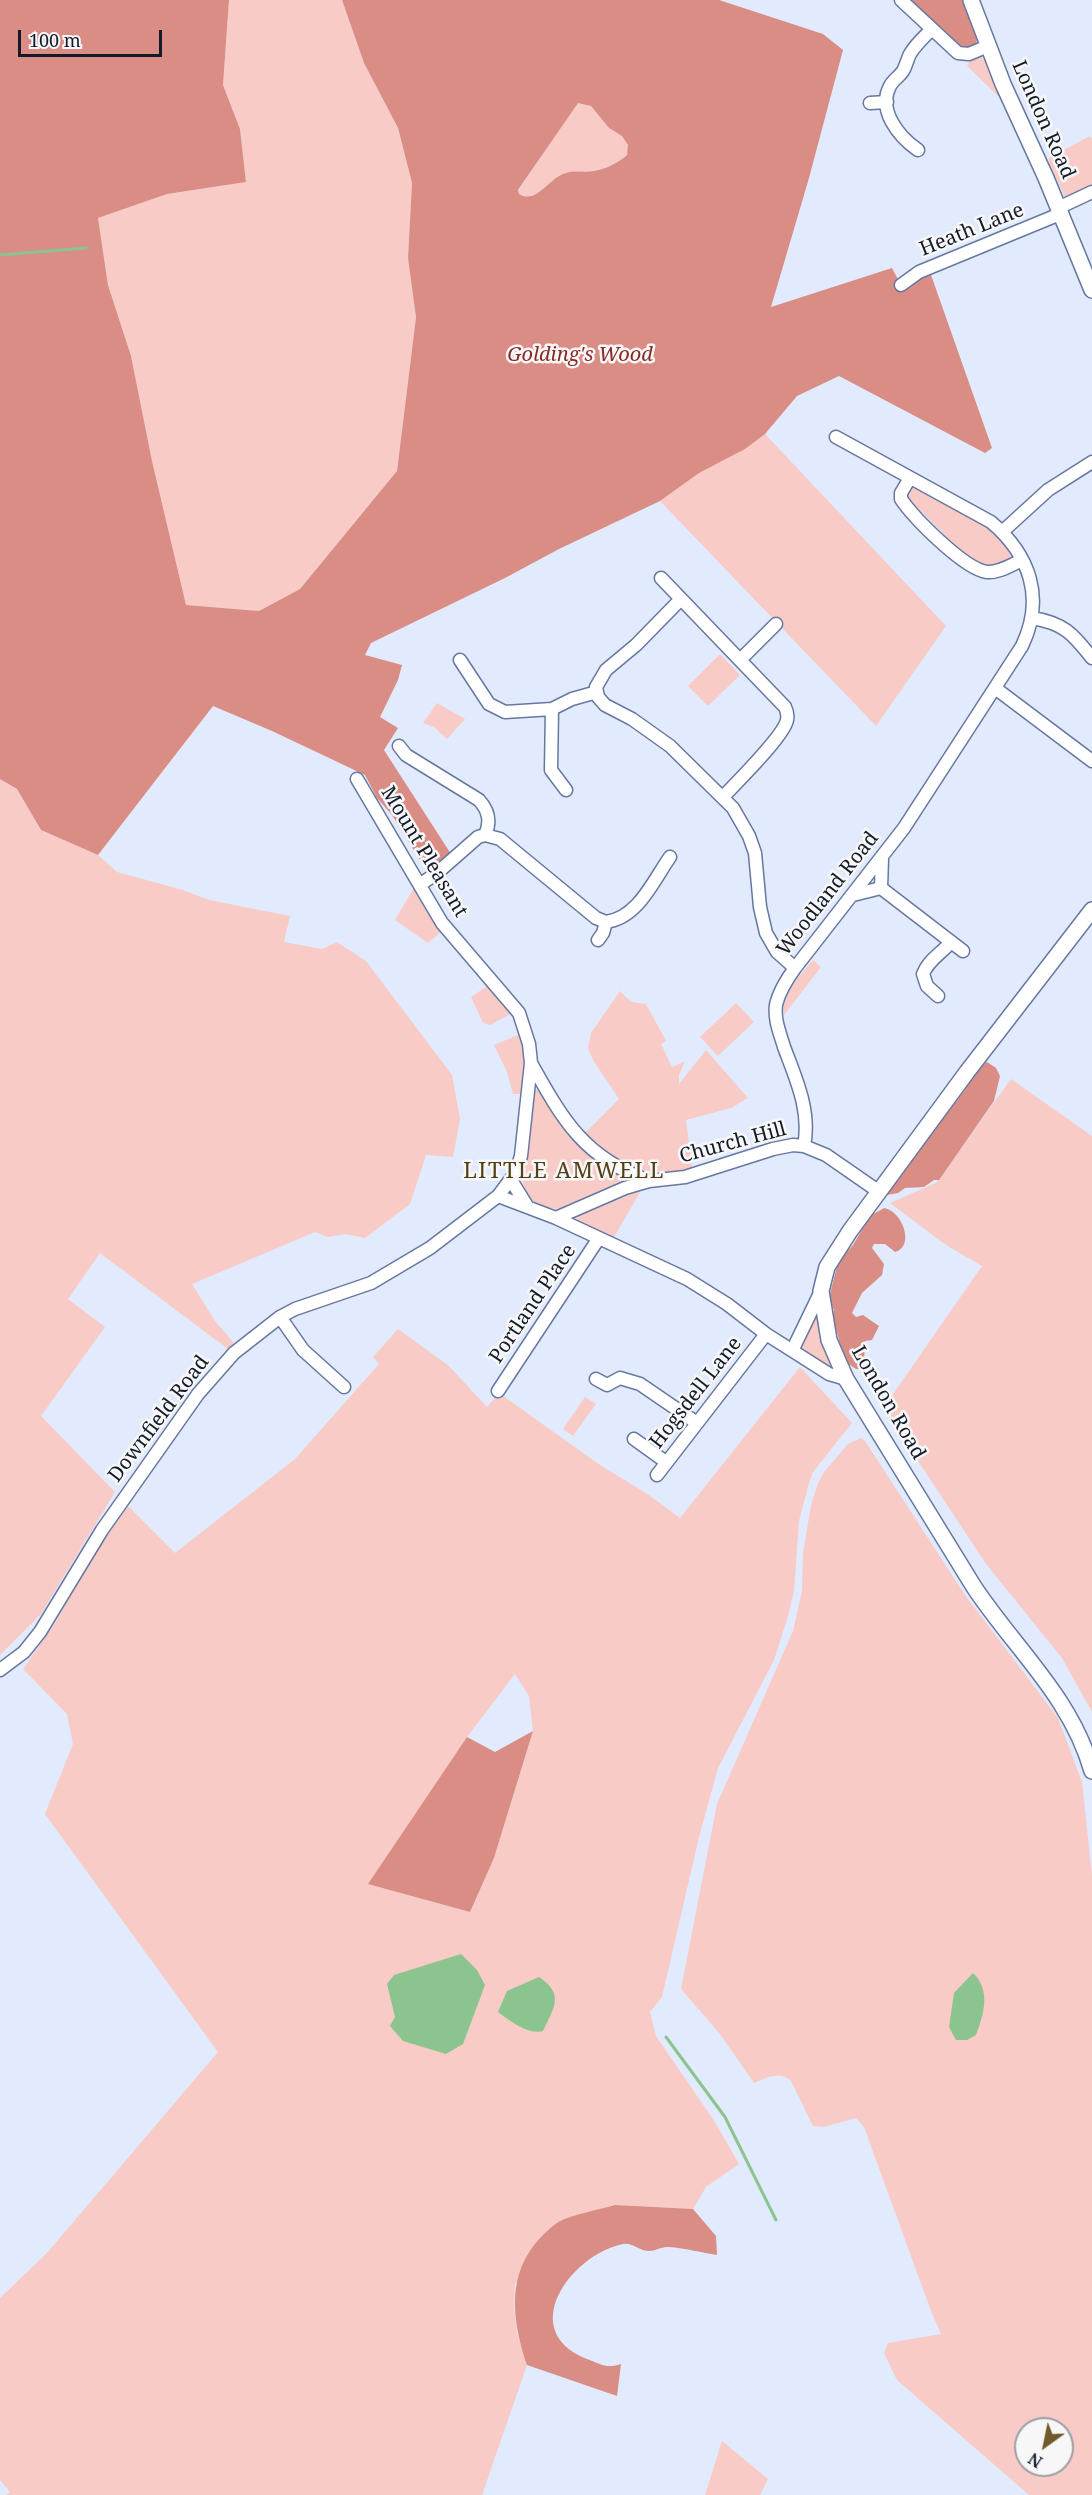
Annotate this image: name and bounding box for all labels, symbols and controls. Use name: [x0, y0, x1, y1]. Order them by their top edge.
scale bar: [21, 18, 165, 56]
text: 100 m: [29, 28, 81, 52]
street label: London Road: [1006, 57, 1080, 183]
street label: Heath Lane: [916, 198, 1028, 262]
park label: Golding's Wood: [507, 343, 653, 367]
street label: Mount Pleasant: [375, 782, 473, 922]
street label: Woodland Road: [772, 827, 884, 961]
street label: Church Hill: [677, 1117, 789, 1169]
district label: LITTLE AMWELL: [463, 1159, 665, 1185]
street label: Portland Place: [484, 1240, 582, 1368]
street label: Hogsdell Lane: [645, 1332, 747, 1454]
street label: London Road: [846, 1342, 930, 1464]
street label: Downfield Road: [104, 1351, 214, 1487]
north arrow: [1014, 2417, 1074, 2477]
text: N: [1024, 2448, 1047, 2473]

